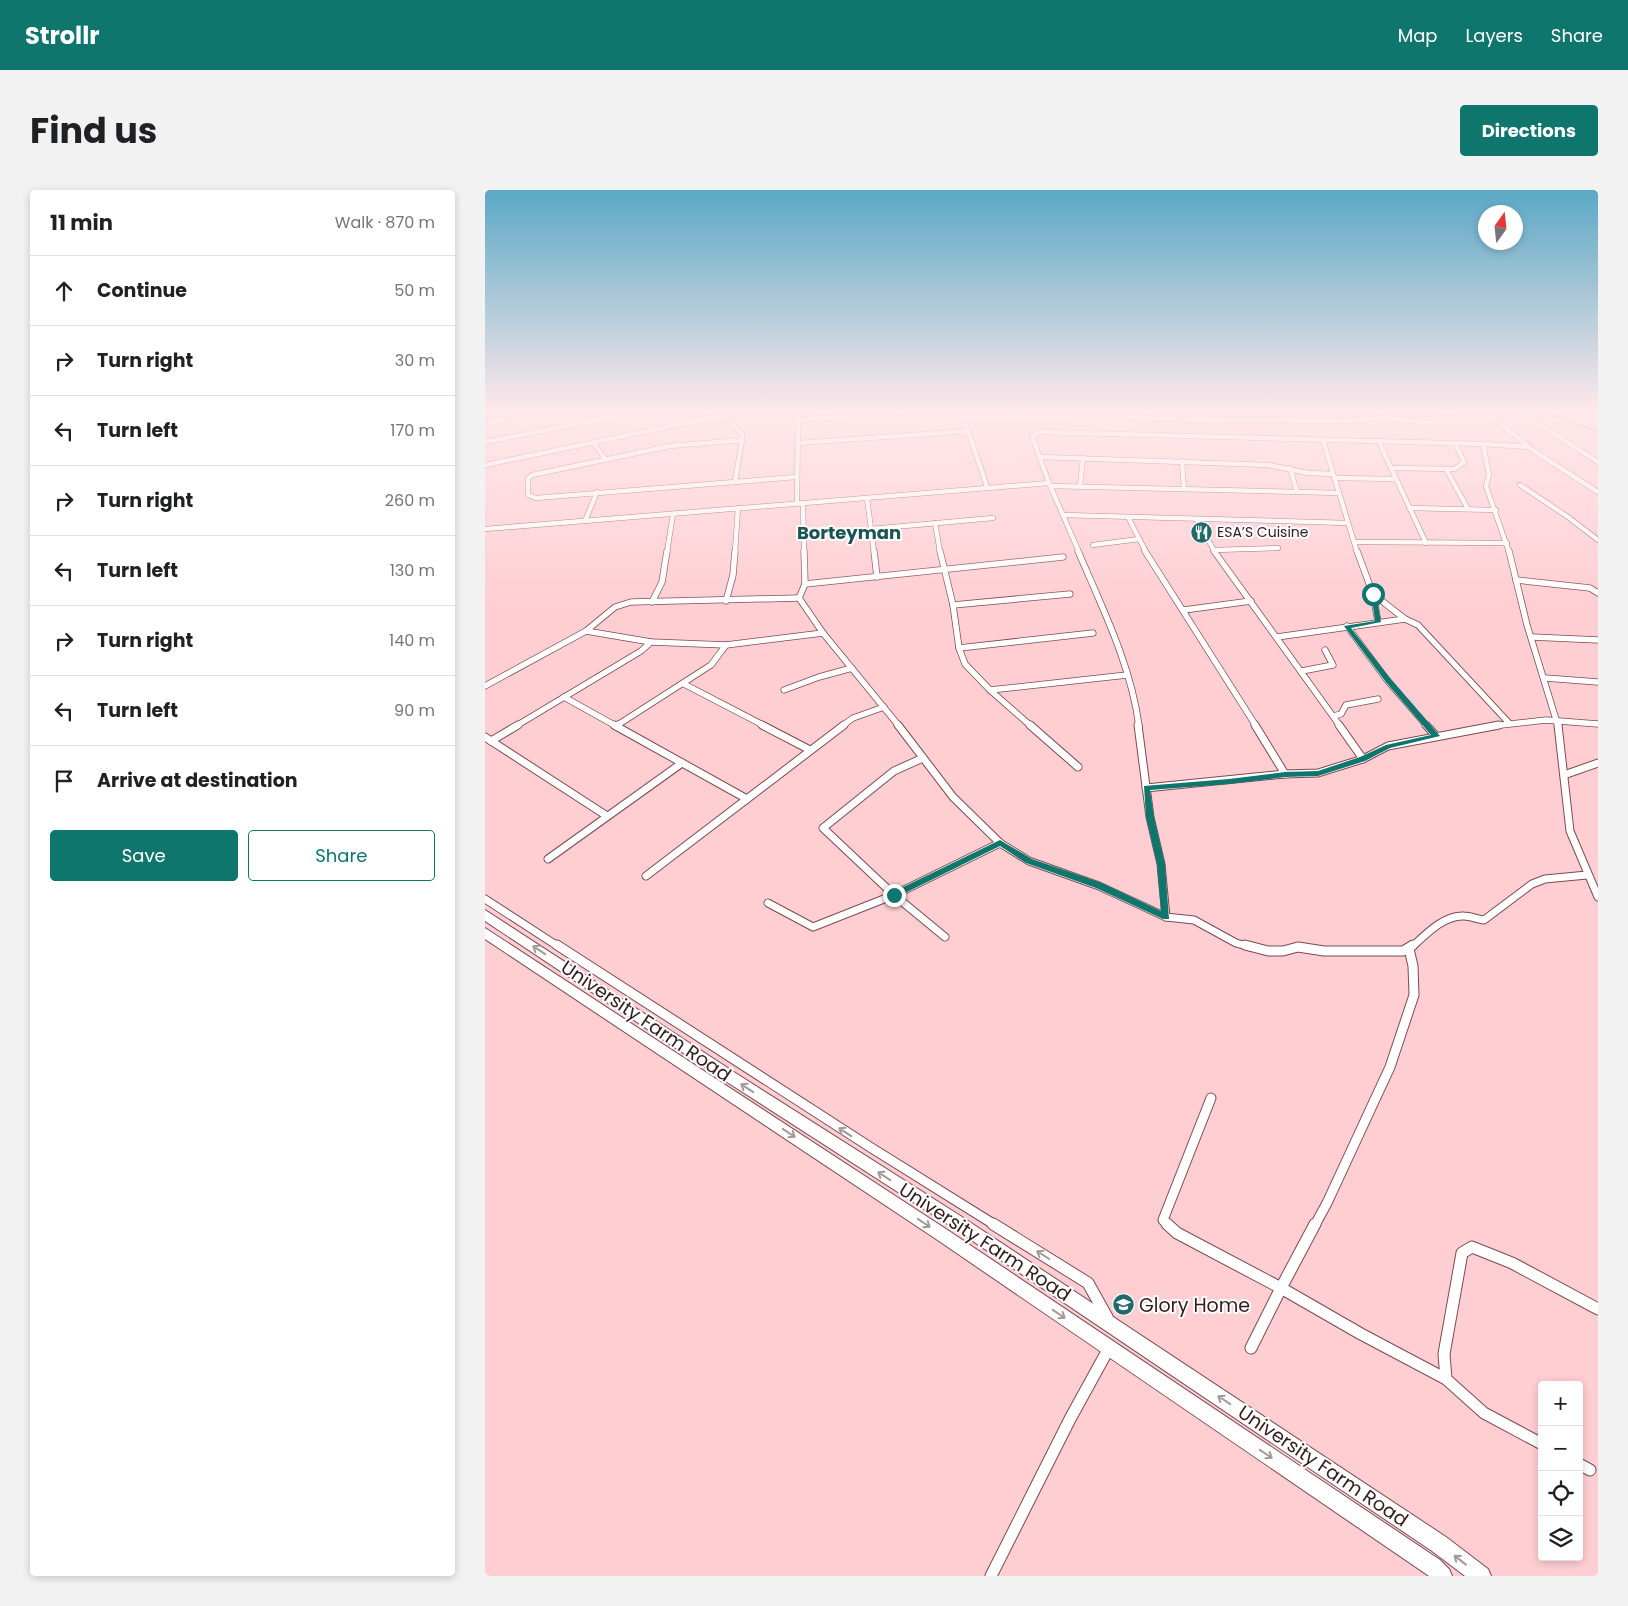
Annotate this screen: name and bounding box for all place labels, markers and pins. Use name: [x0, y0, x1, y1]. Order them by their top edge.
restaurant icon: ESA’S Cuisine: [1189, 520, 1213, 544]
place label: ESA’S Cuisine: [1217, 522, 1309, 542]
place label: Glory Home: [1139, 1292, 1250, 1319]
school or university icon: Glory Home: [1111, 1293, 1135, 1317]

